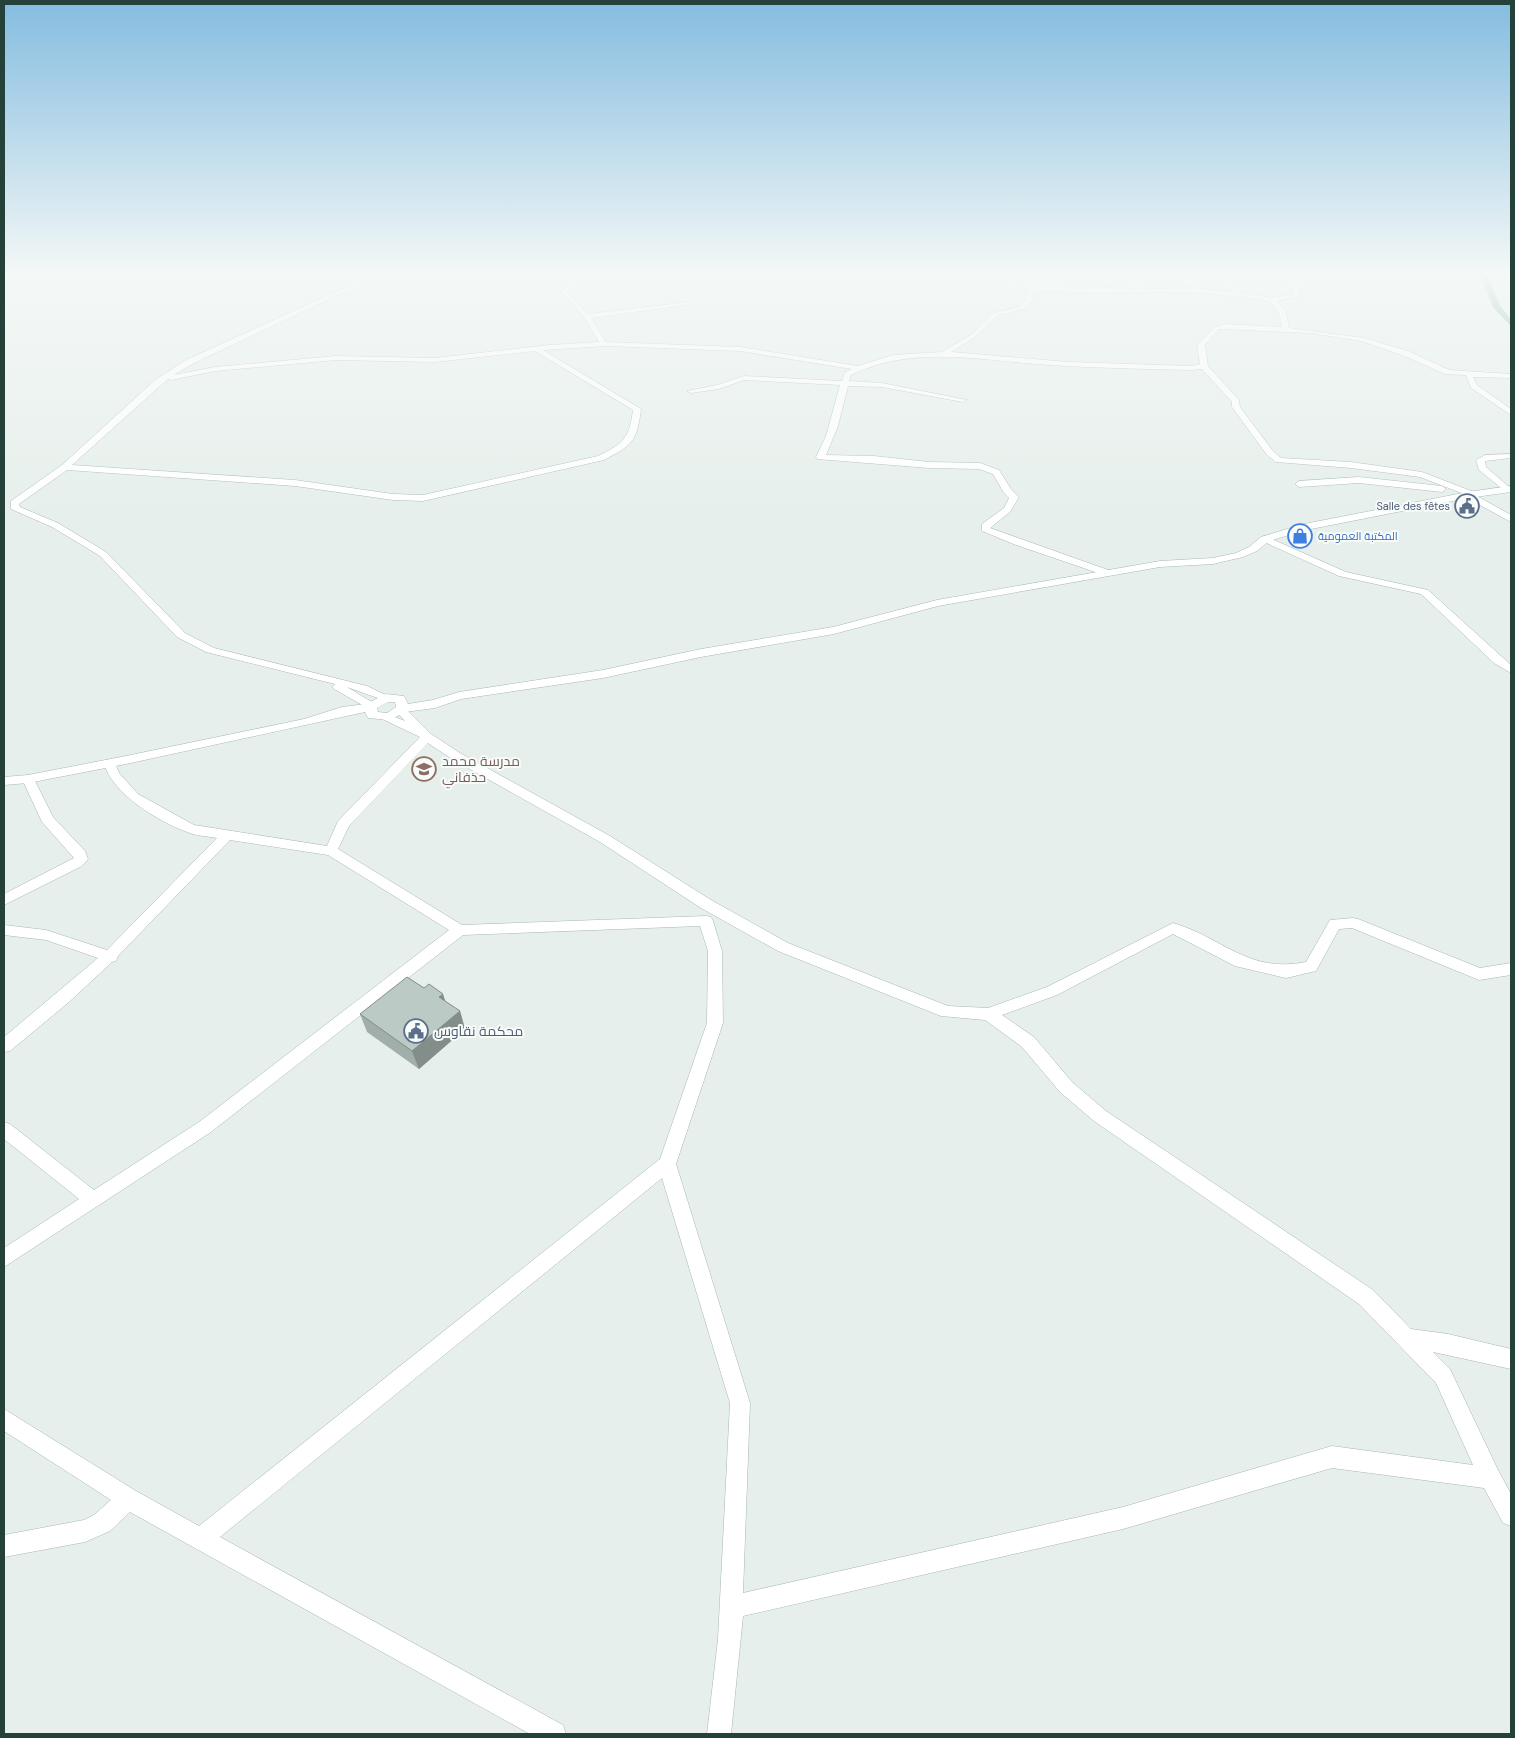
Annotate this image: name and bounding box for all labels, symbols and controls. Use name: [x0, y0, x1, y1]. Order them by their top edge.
public building icon: Salle des fêtes: [1454, 493, 1480, 519]
place label: Salle des fêtes: [1376, 499, 1450, 513]
shop icon: المكتبة العمومية: [1287, 523, 1313, 549]
place label: المكتبة العمومية: [1318, 529, 1398, 543]
place label: مدرسة محمد حذفاني: [442, 752, 520, 789]
school or university icon: مدرسة محمد حذفاني: [411, 756, 437, 782]
public building icon: محكمة نقاوس: [403, 1018, 429, 1044]
place label: محكمة نقاوس: [434, 1022, 523, 1040]

